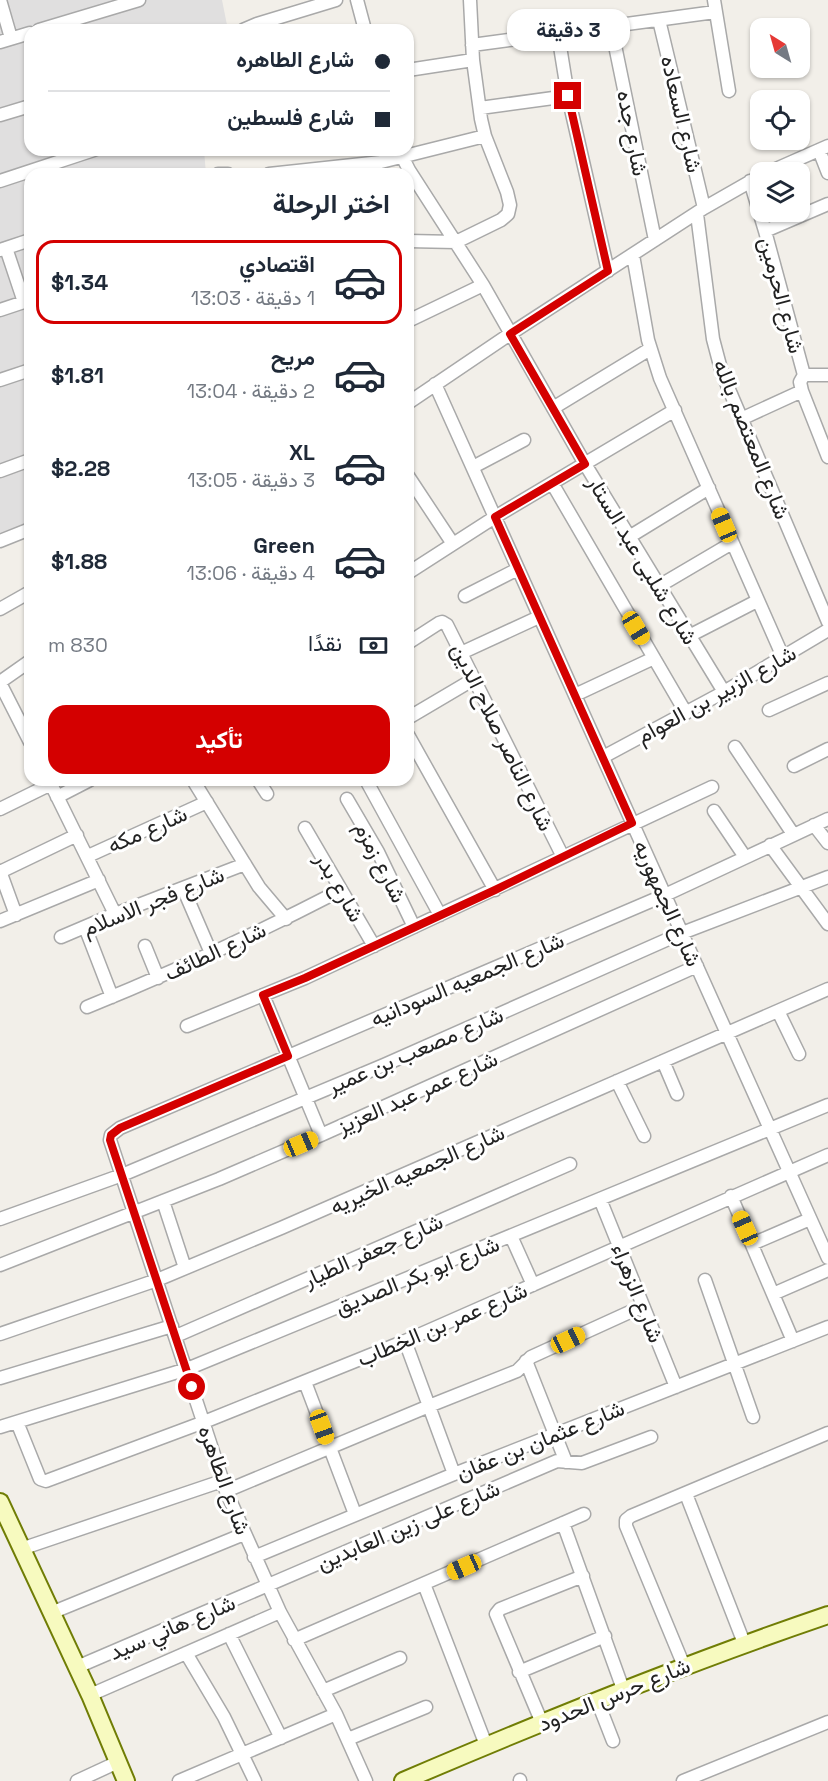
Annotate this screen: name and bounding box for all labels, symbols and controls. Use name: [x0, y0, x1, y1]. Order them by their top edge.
callout: 3 دقيقة: [506, 9, 630, 51]
text: 3 دقيقة: [536, 17, 601, 43]
north arrow: [750, 18, 810, 78]
map controls: [750, 18, 810, 222]
text: شارع الطاهره: [236, 45, 354, 73]
street label: شارع السعاده: [654, 53, 709, 175]
route end: [554, 82, 581, 109]
street label: شارع جده: [610, 88, 655, 178]
button: locate: [750, 90, 810, 150]
text: شارع فلسطين: [227, 103, 354, 131]
button: layers: [750, 162, 810, 222]
text: اختر الرحلة: [272, 186, 390, 221]
street label: شارع الحرمين: [752, 234, 811, 357]
text: اقتصادي: [239, 250, 315, 278]
icon: car: [333, 255, 387, 309]
text: $1.34: [51, 268, 108, 296]
text: 1 دقيقة · 13:03: [191, 285, 315, 311]
text: مريح: [271, 343, 315, 371]
icon: car: [333, 348, 387, 402]
street label: شارع المعتصم بالله: [706, 355, 797, 523]
text: $1.81: [51, 361, 104, 389]
text: 2 دقيقة · 13:04: [187, 378, 315, 404]
text: XL: [289, 438, 315, 466]
icon: car: [333, 441, 387, 495]
text: $2.28: [51, 454, 110, 482]
text: 3 دقيقة · 13:05: [187, 467, 315, 493]
street label: شارع شلبى عبد الستار: [580, 470, 704, 650]
car: [709, 505, 739, 545]
text: Green: [253, 531, 315, 559]
icon: car: [333, 534, 387, 588]
text: $1.88: [51, 547, 107, 575]
text: 4 دقيقة · 13:06: [186, 560, 315, 586]
car: [619, 608, 653, 648]
text: نقدًا: [308, 629, 342, 657]
icon: cash: [357, 629, 390, 662]
text: 830 m: [48, 632, 108, 658]
street label: شارع الناصر صلاح الدين: [444, 638, 561, 836]
street label: شارع الزبير بن العوام: [631, 638, 801, 750]
button: تأكيد: [48, 705, 390, 774]
street label: شارع مكه: [103, 799, 192, 860]
street label: شارع زمزم: [348, 817, 413, 908]
street label: شارع الجمهوريه: [627, 835, 708, 971]
street label: شارع بدر: [308, 846, 371, 927]
street label: شارع فجر الاسلام: [78, 860, 228, 943]
street label: شارع الطائف: [160, 915, 271, 988]
street label: شارع الجمعيه السودانيه: [366, 926, 568, 1033]
street label: شارع مصعب بن عمير: [322, 1000, 508, 1101]
street label: شارع عمر عبد العزيز: [331, 1044, 502, 1141]
street label: شارع الجمعيه الخيريه: [325, 1118, 509, 1221]
car: [281, 1129, 321, 1159]
street label: شارع جعفر الطيار: [298, 1207, 448, 1295]
car: [729, 1208, 761, 1248]
street label: شارع ابو بكر الصديق: [331, 1229, 504, 1322]
street label: شارع الزهراء: [605, 1239, 671, 1347]
street label: شارع عمر بن الخطاب: [353, 1275, 532, 1373]
car: [548, 1324, 588, 1356]
route start: [178, 1373, 205, 1400]
street label: شارع عثمان بن عفان: [452, 1393, 629, 1487]
car: [307, 1407, 337, 1447]
street label: شارع الطاهره: [191, 1422, 258, 1539]
street label: شارع على زين العابدين: [312, 1474, 504, 1577]
car: [444, 1551, 484, 1583]
street label: شارع هاني سيد: [105, 1588, 241, 1671]
street label: شارع حرس الحدود: [534, 1651, 694, 1738]

